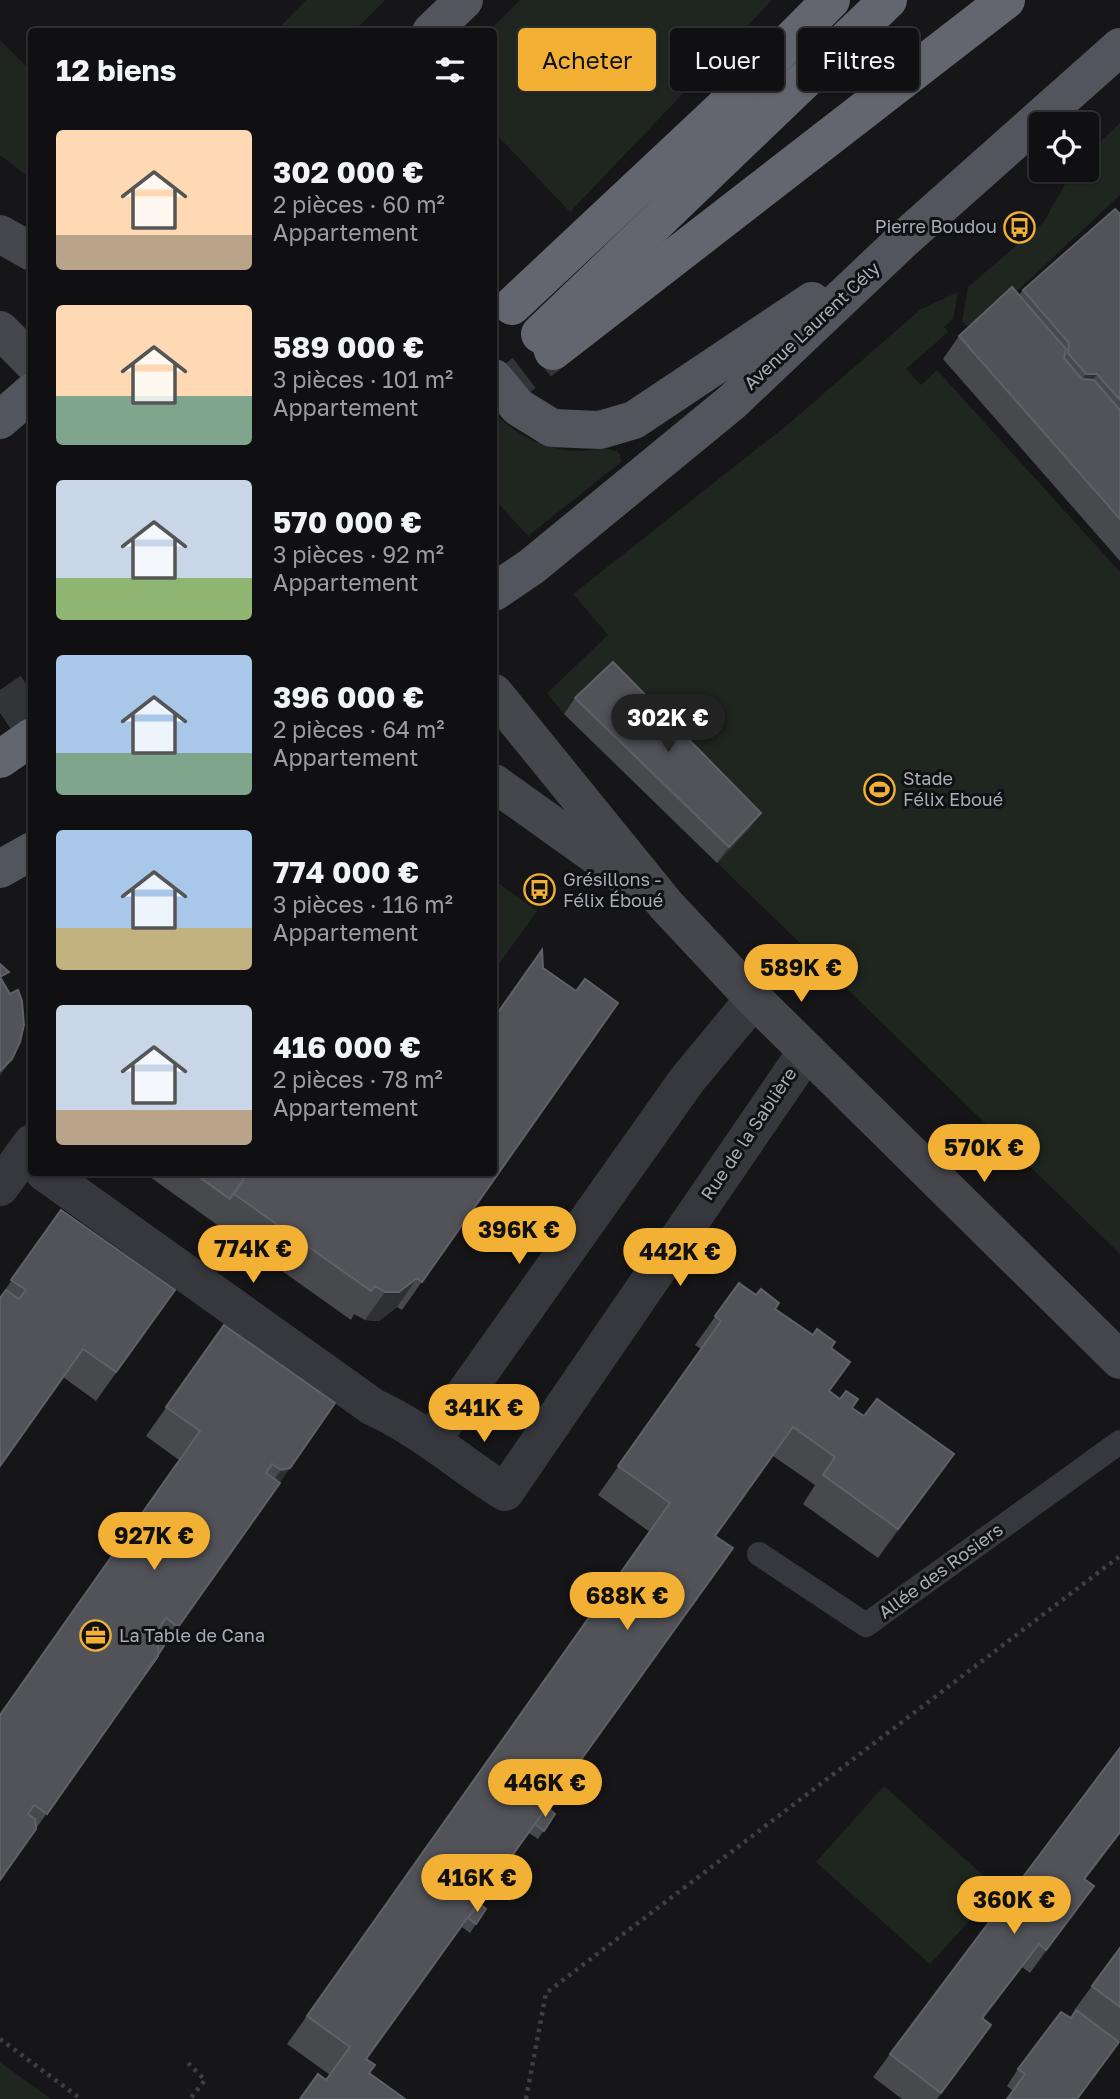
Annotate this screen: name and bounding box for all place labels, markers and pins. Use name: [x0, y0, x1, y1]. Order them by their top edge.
bus stop icon: Pierre Boudou: [1003, 210, 1037, 244]
place label: Pierre Boudou: [875, 215, 997, 237]
pin: 302K €: [611, 694, 725, 754]
place label: Stade Félix Eboué: [903, 767, 1003, 810]
sports icon: Stade Félix Eboué: [863, 772, 897, 806]
place label: Grésillons - Félix Éboué: [563, 868, 663, 911]
bus stop icon: Grésillons - Félix Éboué: [523, 873, 557, 907]
pin: 589K €: [744, 944, 858, 1004]
pin: 570K €: [927, 1124, 1041, 1184]
pin: 396K €: [462, 1206, 576, 1266]
pin: 774K €: [196, 1226, 310, 1285]
pin: 442K €: [623, 1228, 737, 1288]
pin: 341K €: [427, 1384, 541, 1444]
pin: 927K €: [97, 1512, 211, 1572]
pin: 688K €: [570, 1572, 684, 1632]
office icon: La Table de Cana: [79, 1619, 113, 1653]
place label: La Table de Cana: [119, 1624, 265, 1646]
pin: 446K €: [488, 1759, 602, 1819]
pin: 416K €: [420, 1854, 534, 1914]
pin: 360K €: [957, 1876, 1071, 1936]

